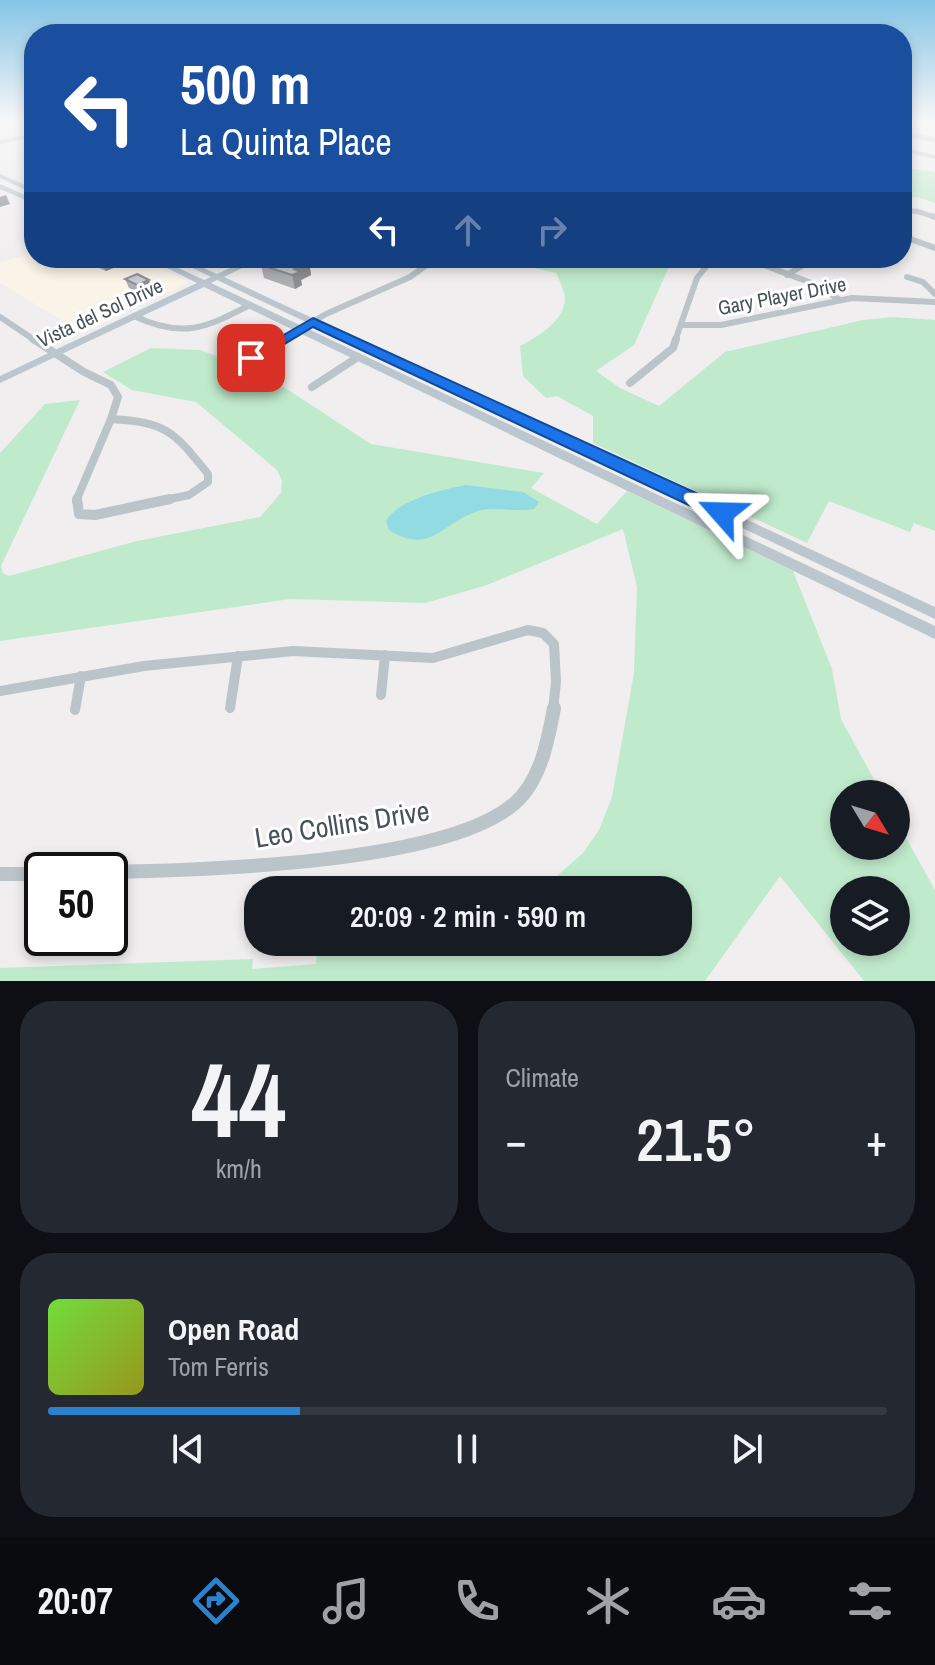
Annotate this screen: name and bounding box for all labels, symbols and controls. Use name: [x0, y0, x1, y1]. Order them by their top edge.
text: 500 m: [180, 46, 310, 121]
icon: left: [48, 56, 152, 160]
text: La Quinta Place: [180, 118, 392, 166]
icon: left: [362, 208, 406, 252]
icon: ahead: [446, 208, 490, 252]
icon: right: [530, 208, 574, 252]
street label: Gary Player Drive: [715, 270, 848, 321]
street label: Vista del Sol Drive: [33, 272, 167, 353]
pin: [217, 324, 285, 392]
icon: arrive: [229, 336, 273, 380]
position arrow: [680, 471, 764, 555]
north arrow: [830, 780, 910, 860]
map controls: [830, 780, 910, 956]
street label: Leo Collins Drive: [252, 791, 432, 857]
speed limit sign: 50: [24, 852, 128, 956]
button: layers: [830, 876, 910, 956]
text: 20:09 · 2 min · 590 m: [350, 896, 586, 936]
text: 44: [191, 1029, 286, 1169]
text: Climate: [506, 1060, 579, 1095]
text: 21.5°: [636, 1099, 756, 1180]
text: −: [506, 1110, 527, 1170]
text: +: [866, 1110, 887, 1170]
text: km/h: [216, 1151, 262, 1186]
text: Open Road: [168, 1309, 299, 1349]
text: Tom Ferris: [168, 1349, 269, 1384]
icon: previous: [166, 1427, 210, 1471]
icon: pause: [445, 1427, 489, 1471]
icon: next: [725, 1427, 769, 1471]
icon: directions: [188, 1573, 244, 1629]
icon: music: [318, 1573, 374, 1629]
icon: phone: [449, 1573, 505, 1629]
icon: climate: [580, 1573, 636, 1629]
icon: car: [711, 1573, 767, 1629]
icon: filters: [842, 1573, 898, 1629]
text: 20:07: [37, 1577, 113, 1625]

